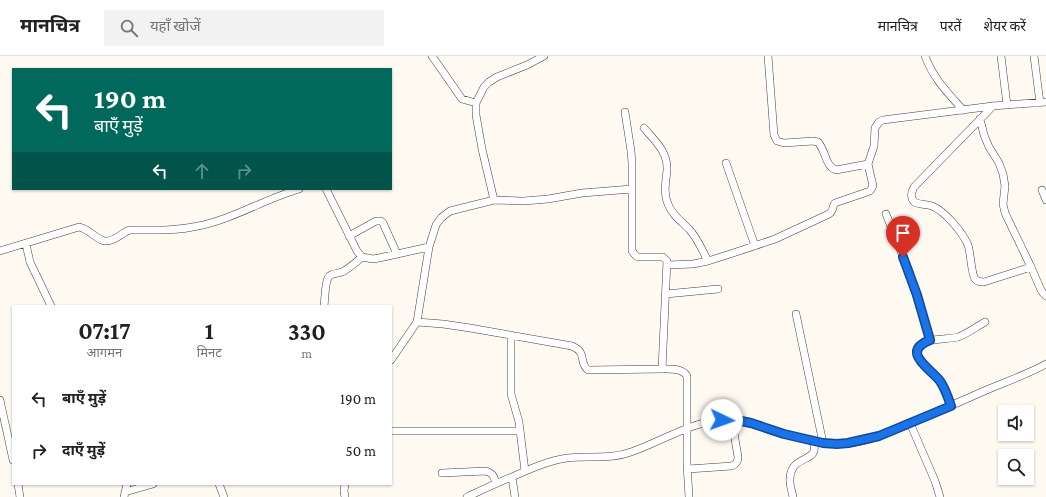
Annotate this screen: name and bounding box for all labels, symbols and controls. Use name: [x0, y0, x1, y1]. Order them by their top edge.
search box: [104, 10, 384, 46]
text: मानचित्र: [20, 15, 80, 36]
icon: search: [118, 17, 140, 39]
text: यहाँ खोजें: [150, 18, 201, 34]
text: मानचित्र: [878, 18, 918, 34]
text: परतें: [940, 18, 962, 34]
text: शेयर करें: [984, 18, 1026, 34]
text: 190 m: [94, 83, 166, 114]
icon: left: [28, 84, 80, 136]
text: बाएँ मुड़ें: [94, 116, 143, 136]
icon: left: [149, 160, 171, 182]
icon: ahead: [191, 160, 213, 182]
icon: right: [233, 160, 255, 182]
pin: [886, 216, 920, 257]
icon: arrive: [892, 222, 914, 244]
text: 07:17: [78, 317, 131, 344]
text: 1: [205, 317, 214, 344]
text: 330: [288, 318, 326, 345]
text: आगमन: [87, 345, 122, 360]
text: मिनट: [197, 345, 222, 360]
text: m: [302, 346, 312, 361]
icon: left: [28, 388, 50, 410]
text: बाएँ मुड़ें: [62, 390, 106, 406]
text: 190 m: [340, 391, 376, 407]
position arrow: [701, 399, 743, 441]
map controls: [998, 405, 1034, 485]
button: sound: [998, 405, 1034, 441]
icon: right: [28, 440, 50, 462]
text: दाएँ मुड़ें: [62, 442, 105, 458]
text: 50 m: [346, 443, 376, 459]
button: search: [998, 449, 1034, 485]

